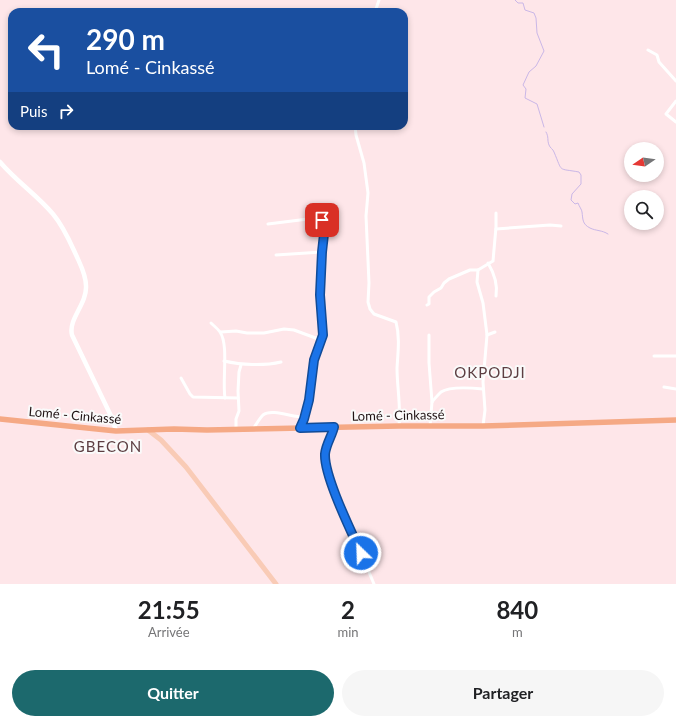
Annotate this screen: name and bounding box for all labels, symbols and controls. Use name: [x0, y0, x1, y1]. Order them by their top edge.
text: 290 m: [86, 22, 165, 56]
icon: left: [20, 24, 72, 76]
text: Lomé - Cinkassé: [86, 56, 215, 78]
icon: right: [55, 100, 77, 122]
text: Puis: [20, 102, 47, 120]
north arrow: [624, 142, 664, 182]
map controls: [624, 142, 664, 230]
button: search: [624, 190, 664, 230]
pin: [305, 203, 339, 237]
icon: arrive: [311, 209, 333, 231]
district label: OKPODJI: [454, 363, 526, 381]
street label: Lomé - Cinkassé: [28, 403, 122, 427]
street label: Lomé - Cinkassé: [351, 406, 445, 424]
district label: GBECON: [74, 437, 142, 455]
position arrow: [340, 532, 382, 574]
text: 21:55: [138, 595, 200, 624]
text: 2: [341, 595, 355, 624]
text: 840: [496, 595, 538, 624]
text: Arrivée: [148, 624, 190, 640]
text: min: [338, 624, 359, 640]
text: m: [512, 624, 523, 640]
button: Quitter: [12, 670, 334, 716]
button: Partager: [342, 670, 664, 716]

